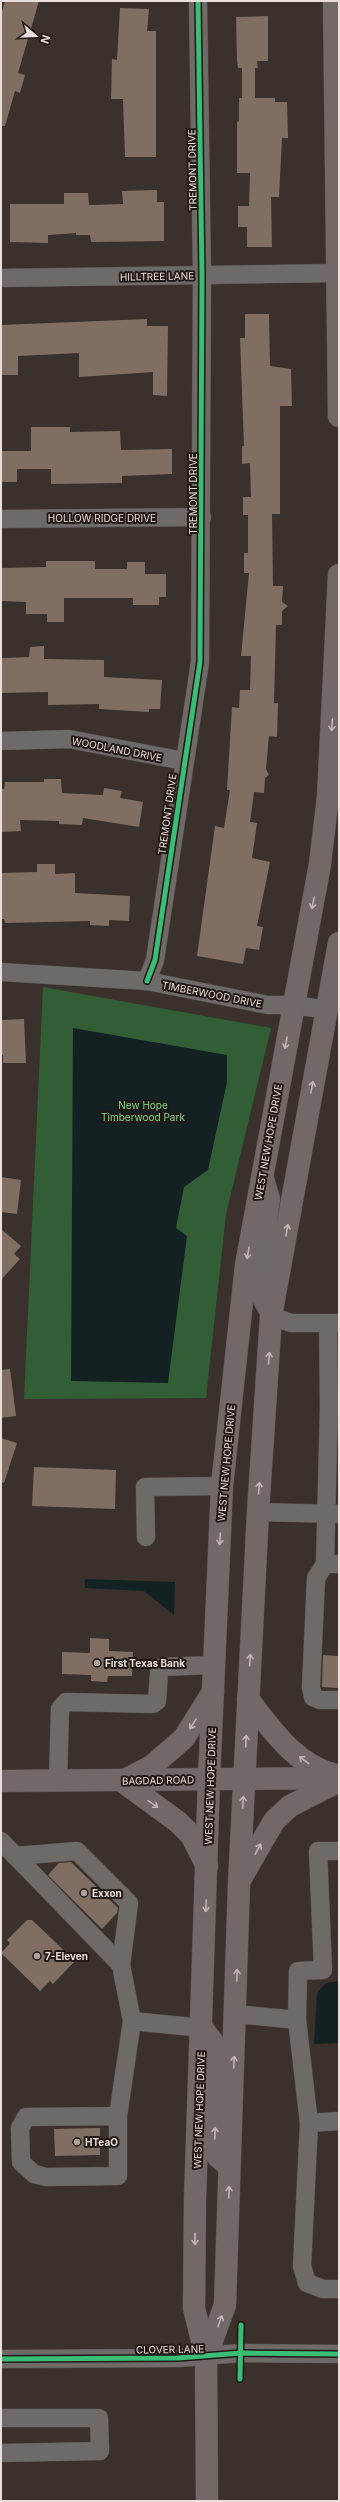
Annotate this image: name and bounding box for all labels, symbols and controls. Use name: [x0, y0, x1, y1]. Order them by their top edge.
north arrow: [16, 16, 56, 56]
text: N: [37, 33, 53, 46]
street label: TREMONT DRIVE: [185, 129, 199, 211]
street label: HILLTREE LANE: [120, 269, 194, 283]
street label: TREMONT DRIVE: [187, 453, 199, 535]
street label: HOLLOW RIDGE DRIVE: [48, 512, 156, 524]
one-way arrow: [328, 718, 335, 731]
street label: WOODLAND DRIVE: [71, 734, 163, 764]
street label: TREMONT DRIVE: [155, 773, 179, 855]
one-way arrow: [309, 896, 317, 909]
street label: TIMBERWOOD DRIVE: [161, 978, 263, 1010]
one-way arrow: [282, 1036, 290, 1049]
one-way arrow: [309, 1081, 317, 1094]
street label: WEST NEW HOPE DRIVE: [252, 1083, 284, 1201]
park label: New Hope Timberwood Park: [101, 1099, 185, 1123]
one-way arrow: [283, 1224, 291, 1237]
one-way arrow: [243, 1247, 251, 1260]
one-way arrow: [265, 1352, 272, 1365]
street label: WEST NEW HOPE DRIVE: [215, 1404, 237, 1522]
one-way arrow: [256, 1482, 263, 1495]
one-way arrow: [216, 1532, 224, 1545]
one-way arrow: [247, 1654, 254, 1667]
place label: First Texas Bank: [105, 1657, 185, 1669]
marker: First Texas Bank: [92, 1658, 102, 1668]
one-way arrow: [189, 1718, 197, 1729]
street label: WEST NEW HOPE DRIVE: [202, 1727, 218, 1845]
one-way arrow: [243, 1735, 250, 1748]
one-way arrow: [299, 1756, 310, 1764]
street label: BAGDAD ROAD: [122, 1773, 194, 1787]
one-way arrow: [239, 1796, 247, 1809]
one-way arrow: [148, 1800, 159, 1808]
one-way arrow: [255, 1843, 263, 1855]
place label: Exxon: [92, 1887, 122, 1899]
marker: Exxon: [79, 1888, 89, 1898]
one-way arrow: [202, 1899, 210, 1912]
place label: 7-Eleven: [45, 1950, 88, 1962]
marker: 7-Eleven: [32, 1951, 42, 1961]
one-way arrow: [233, 1969, 241, 1982]
street label: WEST NEW HOPE DRIVE: [191, 2051, 207, 2169]
one-way arrow: [230, 2056, 238, 2069]
one-way arrow: [211, 2127, 219, 2140]
place label: HTeaO: [85, 2136, 118, 2148]
marker: HTeaO: [72, 2137, 82, 2147]
one-way arrow: [225, 2186, 232, 2199]
one-way arrow: [191, 2232, 199, 2245]
one-way arrow: [216, 2315, 224, 2327]
street label: CLOVER LANE: [136, 2342, 204, 2356]

